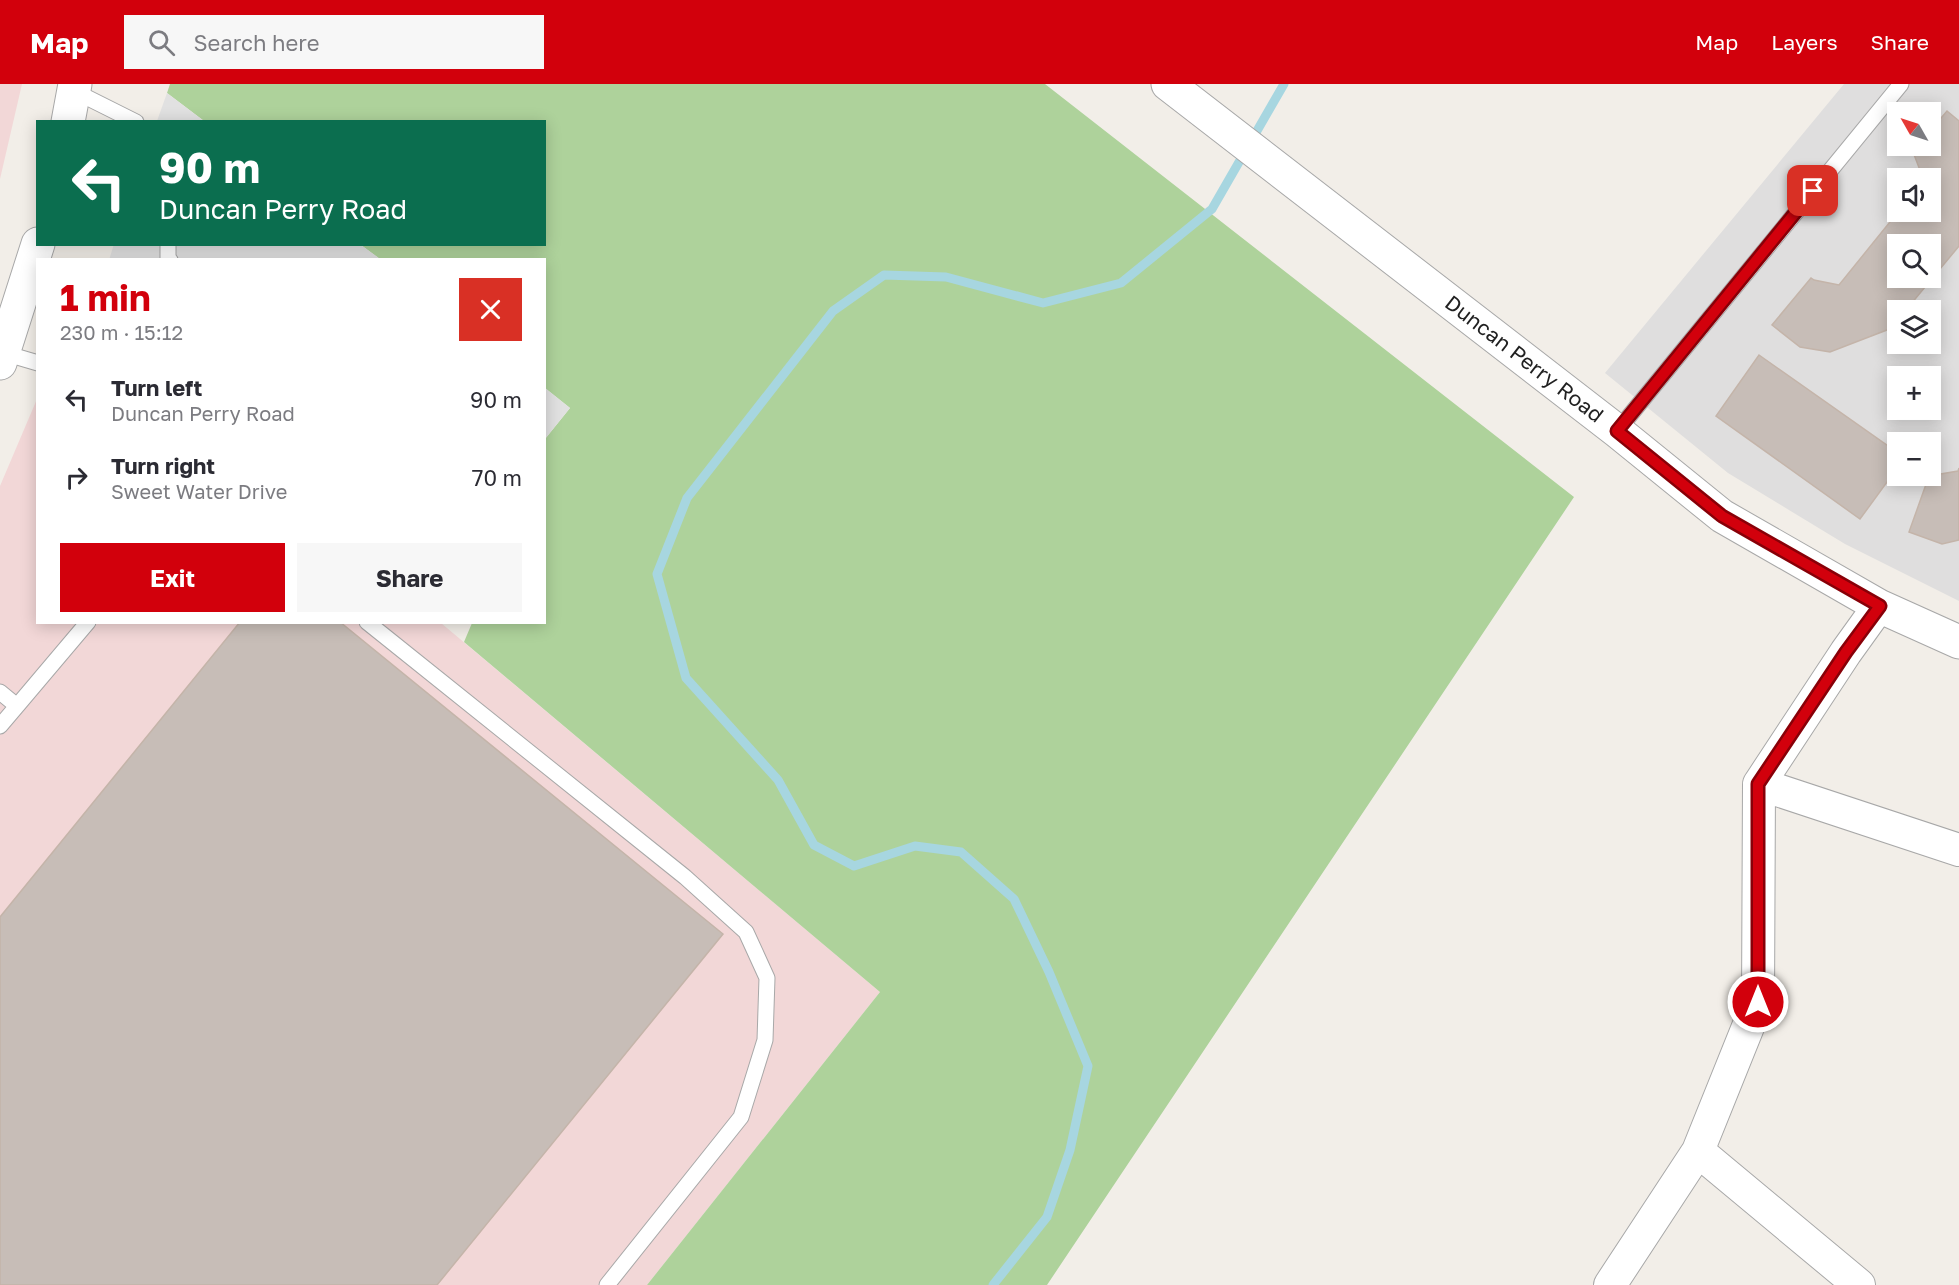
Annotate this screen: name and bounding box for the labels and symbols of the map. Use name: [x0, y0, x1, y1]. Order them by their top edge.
north arrow: [1887, 102, 1941, 156]
pin: [1787, 165, 1838, 216]
street label: Duncan Perry Road: [1440, 289, 1609, 428]
position arrow: [1726, 970, 1790, 1034]

